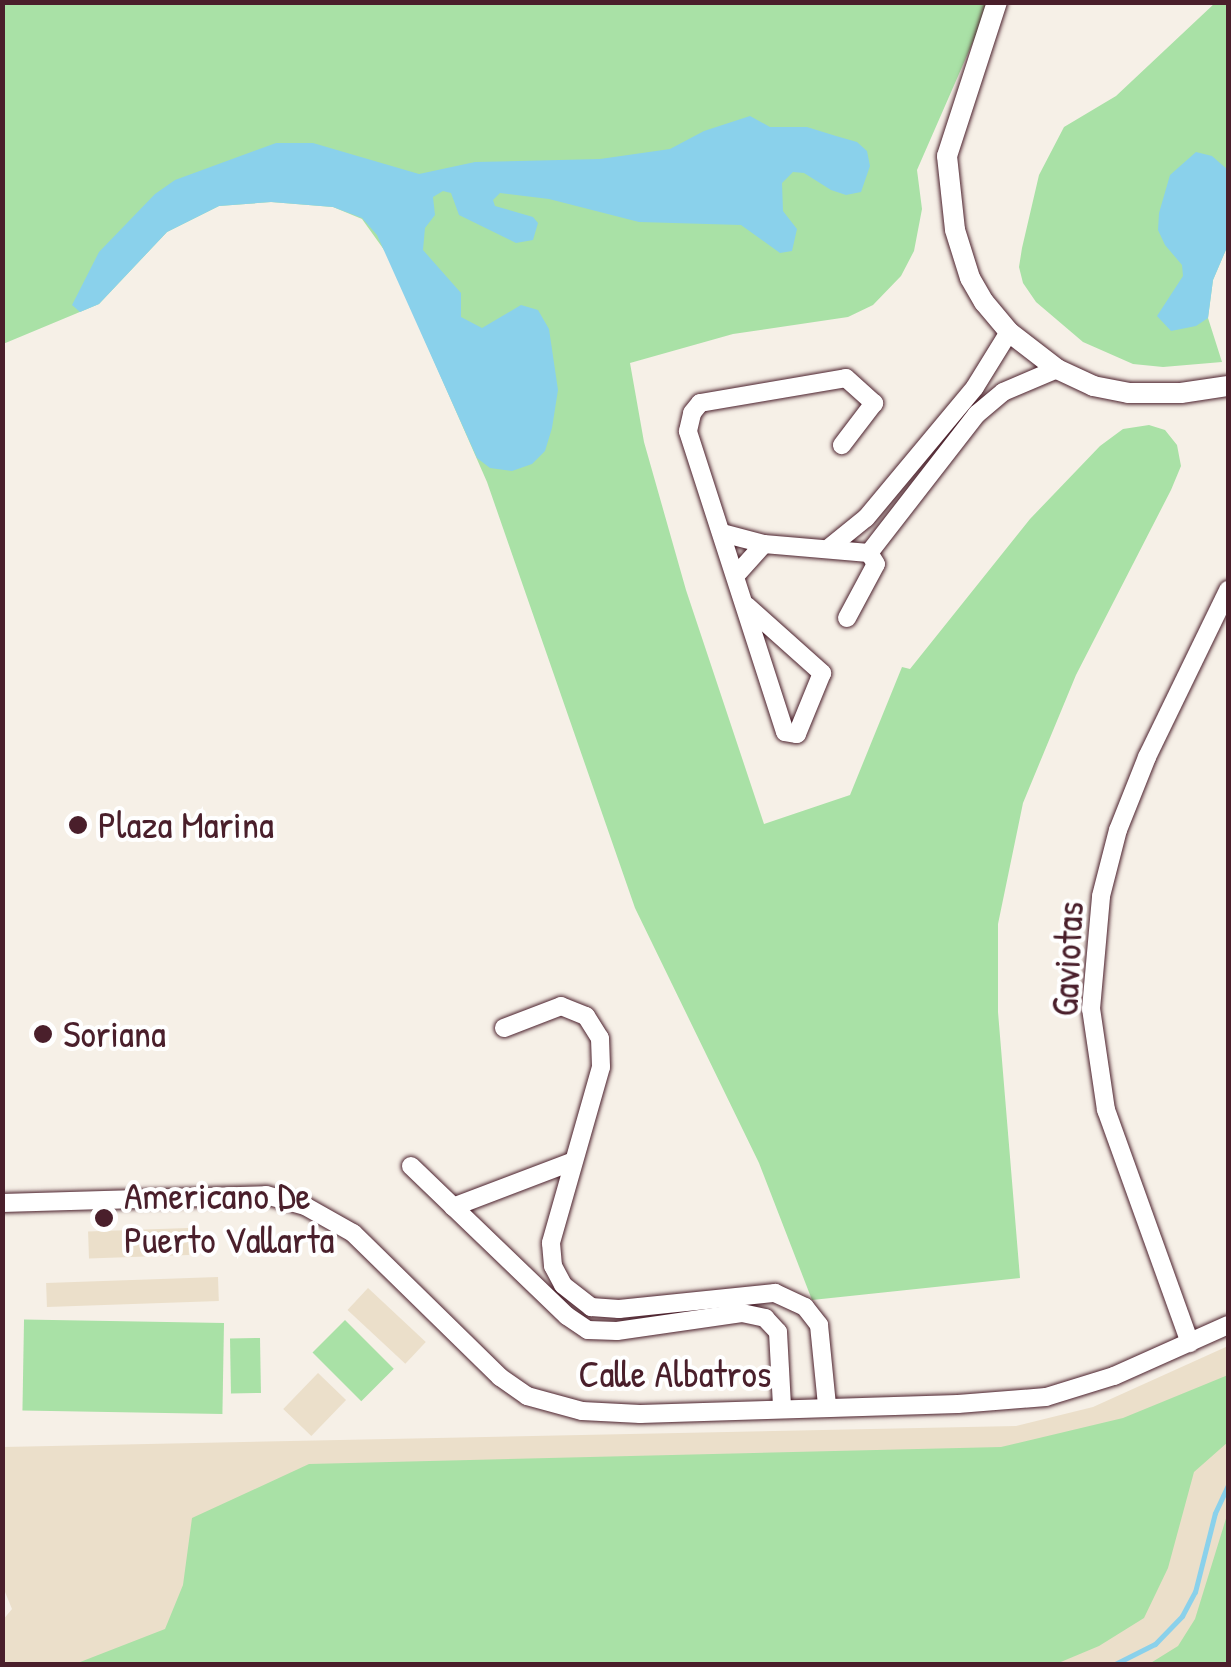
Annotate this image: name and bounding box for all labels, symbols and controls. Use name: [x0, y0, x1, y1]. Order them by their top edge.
place label: Plaza Marina: [98, 802, 274, 848]
marker: Plaza Marina: [67, 814, 89, 836]
street label: Gaviotas: [1041, 901, 1093, 1017]
place label: Soriana: [63, 1011, 166, 1057]
marker: Soriana: [32, 1023, 54, 1045]
place label: Americano De Puerto Vallarta: [124, 1173, 334, 1262]
marker: Americano De Puerto Vallarta: [93, 1207, 115, 1229]
street label: Calle Albatros: [579, 1351, 771, 1397]

